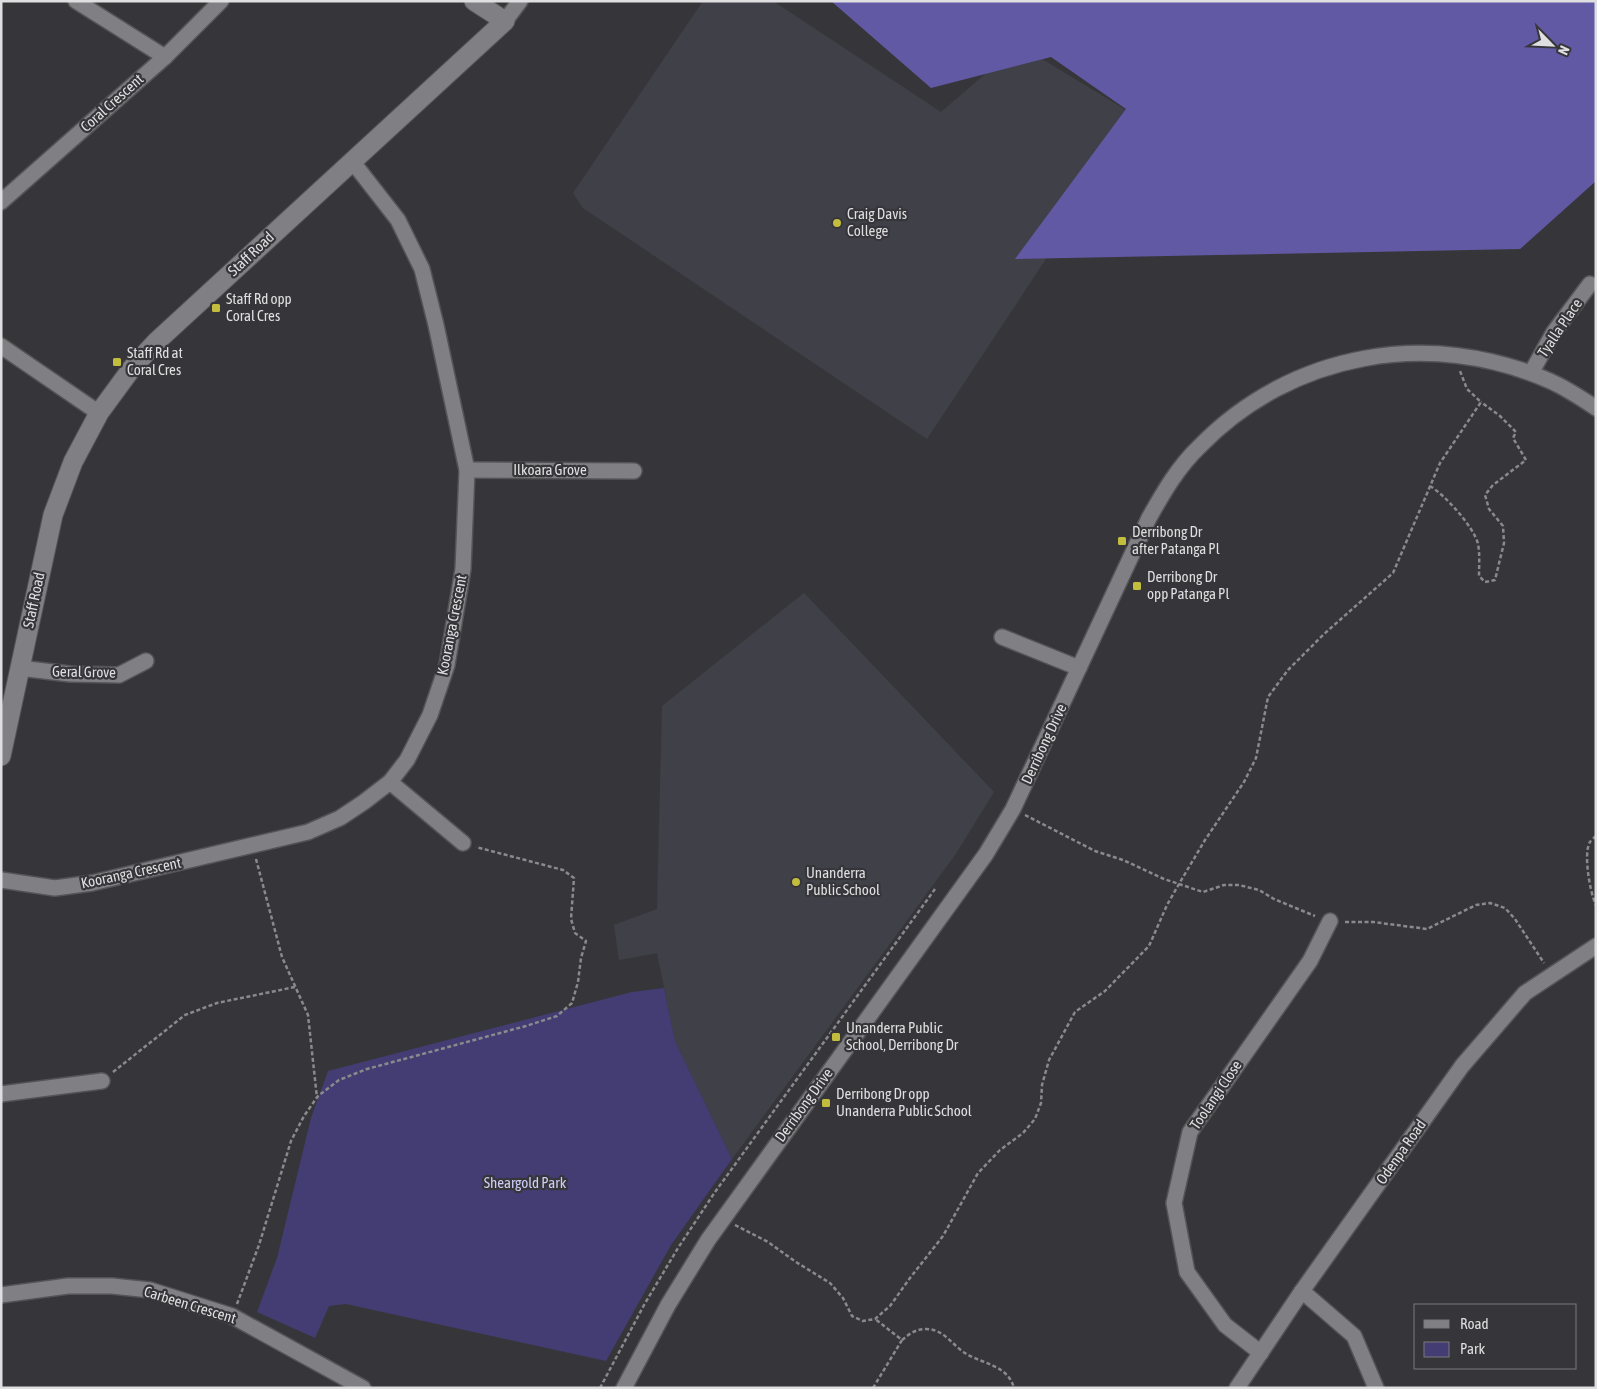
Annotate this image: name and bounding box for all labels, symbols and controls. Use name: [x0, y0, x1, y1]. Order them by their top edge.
north arrow: [1527, 20, 1577, 70]
text: N: [1555, 43, 1573, 57]
street label: Coral Crescent: [77, 70, 146, 135]
place label: Craig Davis College: [847, 205, 907, 239]
marker: Craig Davis College: [831, 217, 843, 229]
street label: Staff Road: [224, 228, 277, 279]
place label: Staff Rd opp Coral Cres: [226, 290, 292, 324]
street label: Tyalla Place: [1534, 295, 1585, 360]
marker: Staff Rd opp Coral Cres: [210, 302, 222, 314]
place label: Staff Rd at Coral Cres: [127, 344, 183, 378]
marker: Staff Rd at Coral Cres: [111, 356, 123, 368]
street label: Ilkoara Grove: [513, 461, 587, 478]
place label: Derribong Dr after Patanga Pl: [1132, 523, 1220, 557]
marker: Derribong Dr after Patanga Pl: [1116, 535, 1128, 547]
place label: Derribong Dr opp Patanga Pl: [1147, 568, 1229, 602]
street label: Staff Road: [19, 571, 48, 629]
street label: Kooranga Crescent: [433, 573, 470, 677]
marker: Derribong Dr opp Patanga Pl: [1131, 580, 1143, 592]
street label: Geral Grove: [52, 662, 116, 681]
street label: Derribong Drive: [1018, 701, 1070, 787]
street label: Kooranga Crescent: [79, 854, 183, 891]
place label: Unanderra Public School: [806, 864, 880, 898]
marker: Unanderra Public School: [790, 876, 802, 888]
place label: Unanderra Public School, Derribong Dr: [846, 1019, 959, 1053]
marker: Unanderra Public School, Derribong Dr: [830, 1031, 842, 1043]
street label: Toolangi Close: [1186, 1057, 1245, 1133]
street label: Derribong Drive: [771, 1065, 836, 1145]
place label: Derribong Dr opp Unanderra Public School: [836, 1085, 972, 1119]
marker: Derribong Dr opp Unanderra Public School: [820, 1097, 832, 1109]
street label: Odenpa Road: [1372, 1116, 1429, 1187]
park label: Sheargold Park: [484, 1174, 567, 1191]
street label: Carbeen Crescent: [142, 1282, 238, 1327]
legend: [1414, 1304, 1577, 1369]
text: Road: [1460, 1315, 1489, 1332]
text: Park: [1460, 1340, 1485, 1357]

